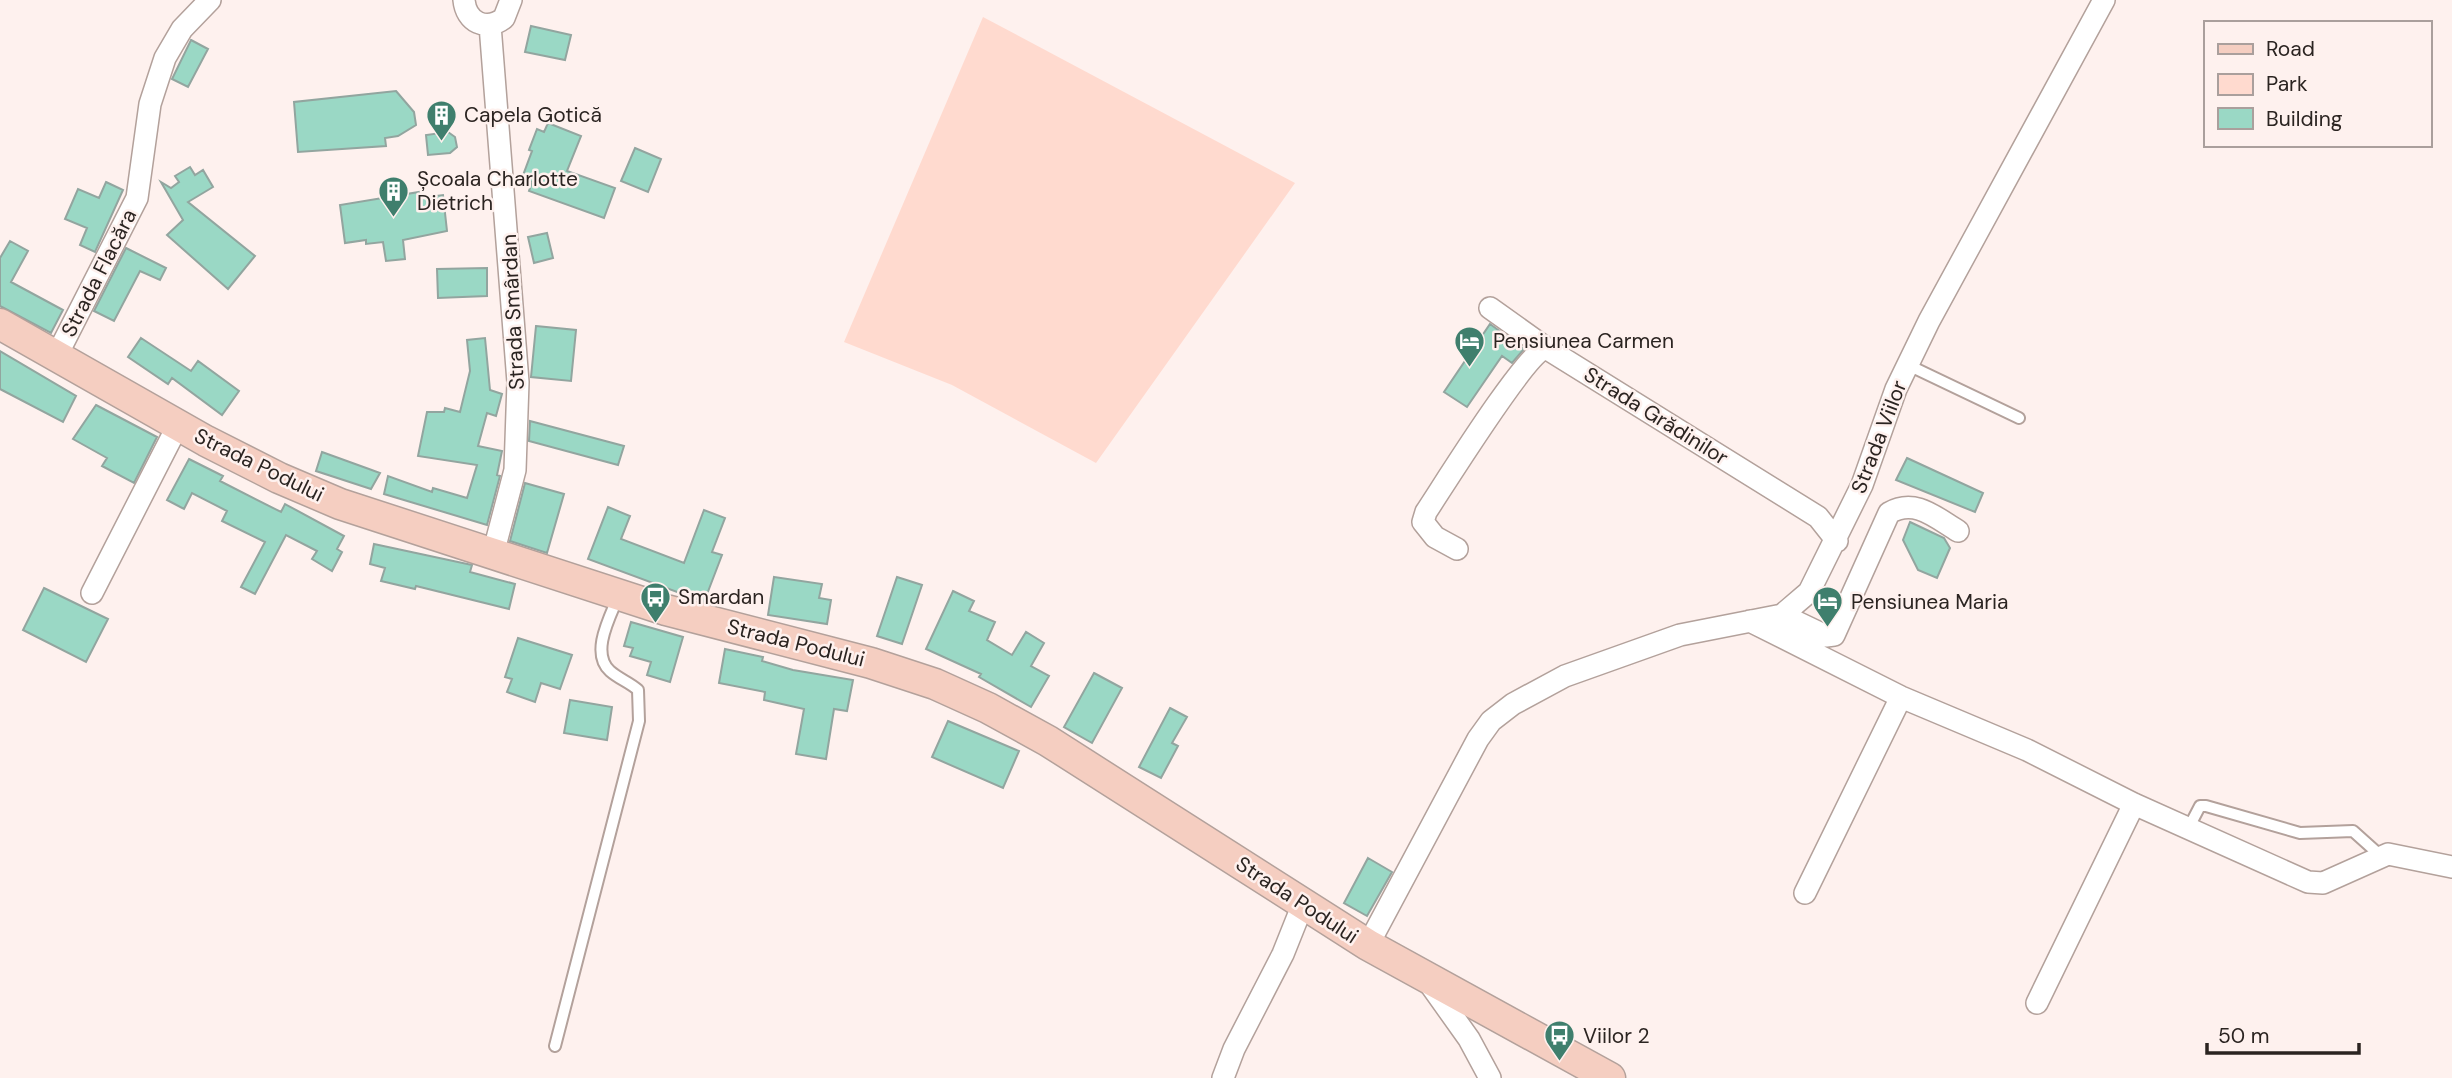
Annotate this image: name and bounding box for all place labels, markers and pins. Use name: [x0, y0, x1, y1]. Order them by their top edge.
building icon: Capela Gotică: [424, 98, 458, 142]
place label: Capela Gotică: [464, 101, 602, 129]
place label: Școala Charlotte Dietrich: [417, 165, 578, 217]
building icon: Școala Charlotte Dietrich: [377, 174, 411, 218]
hotel icon: Pensiunea Carmen: [1453, 324, 1487, 368]
place label: Pensiunea Carmen: [1493, 327, 1674, 355]
bus stop icon: Smardan: [638, 580, 672, 624]
place label: Smardan: [678, 583, 764, 611]
hotel icon: Pensiunea Maria: [1811, 585, 1845, 629]
place label: Pensiunea Maria: [1851, 588, 2008, 616]
bus stop icon: Viilor 2: [1543, 1019, 1577, 1063]
place label: Viilor 2: [1583, 1022, 1650, 1050]

